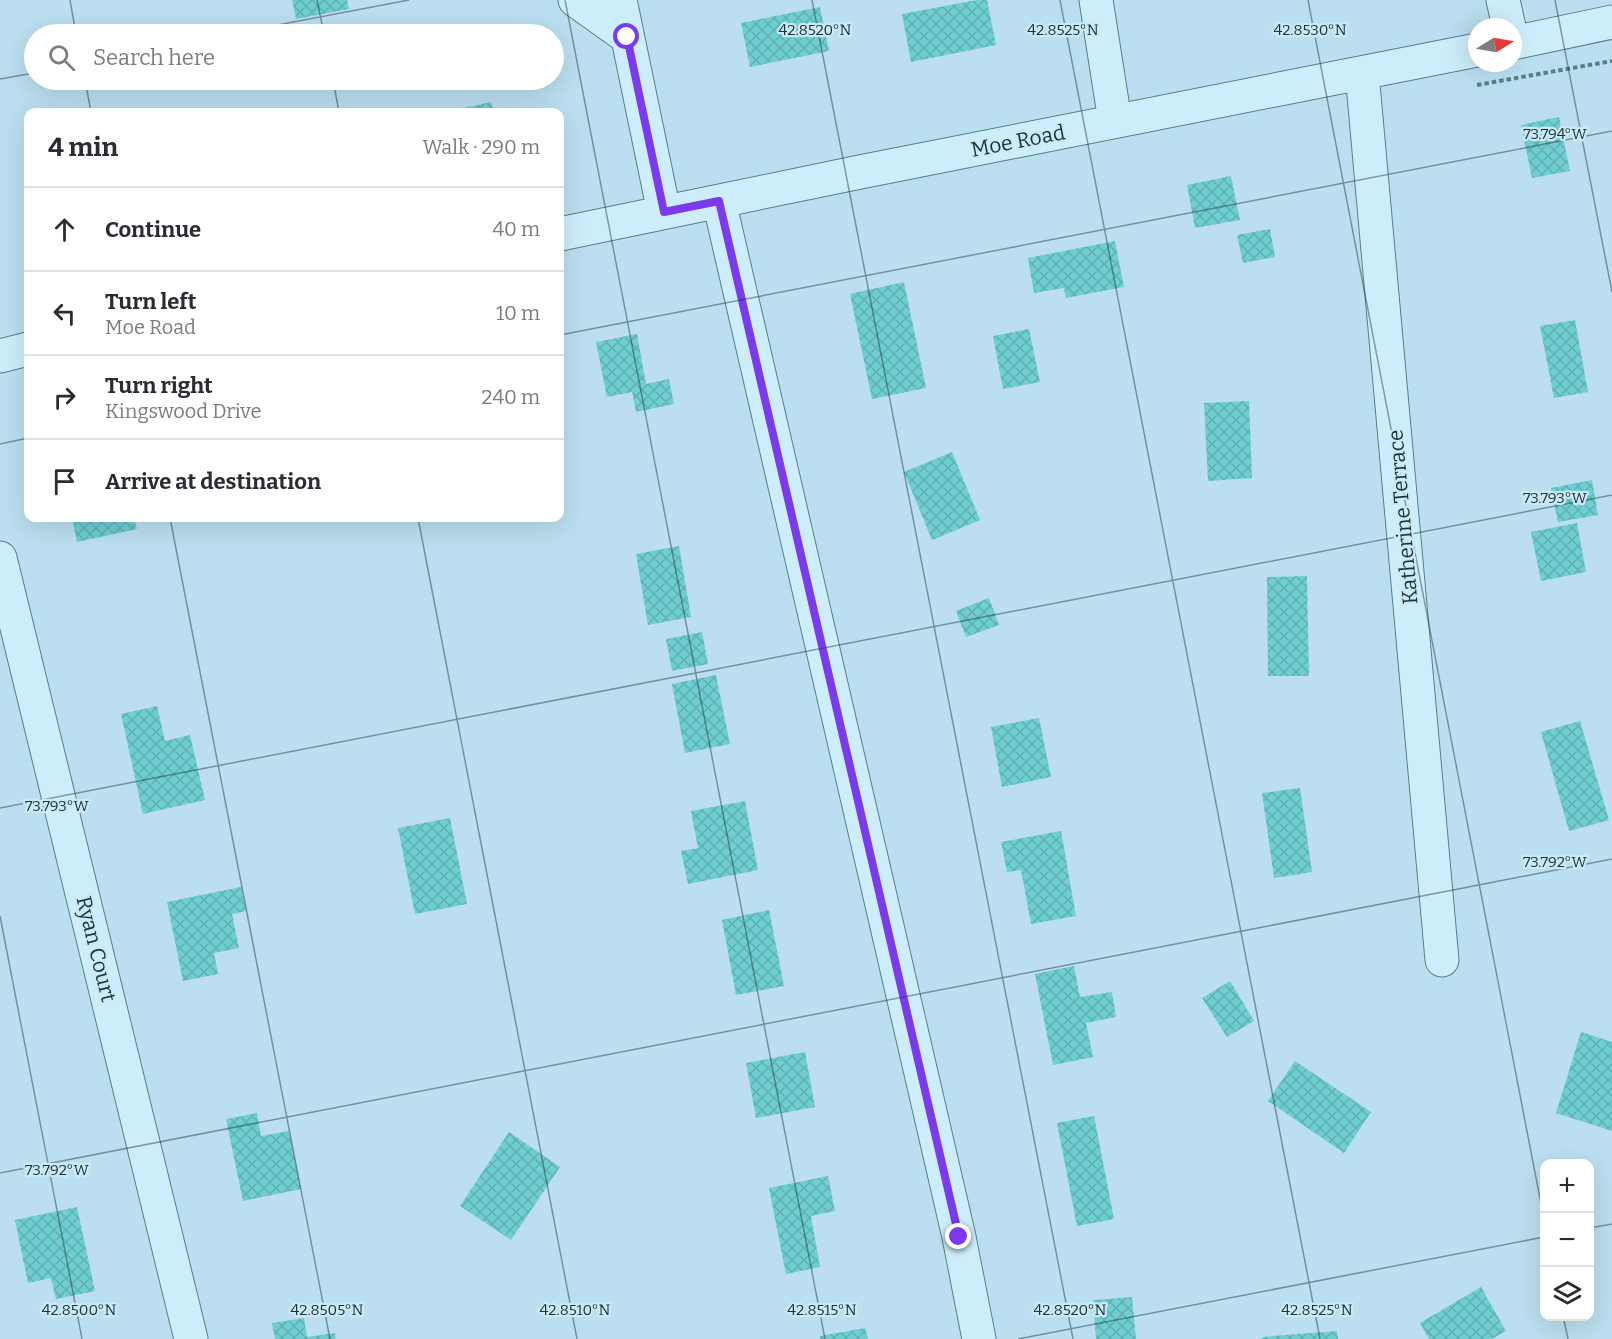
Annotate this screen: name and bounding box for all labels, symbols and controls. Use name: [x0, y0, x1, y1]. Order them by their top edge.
north arrow: [1468, 18, 1522, 72]
text: 42.8520°N: [779, 21, 852, 39]
text: 42.8525°N: [1027, 21, 1099, 39]
text: 42.8530°N: [1273, 21, 1347, 39]
route start: [613, 23, 639, 49]
search box: [24, 24, 564, 90]
icon: search: [45, 41, 78, 74]
text: Search here: [93, 44, 215, 71]
street label: Moe Road: [969, 119, 1067, 163]
text: 73.794°W: [1523, 125, 1587, 143]
text: 4 min: [48, 132, 118, 163]
text: Walk · 290 m: [422, 135, 540, 159]
icon: ahead: [48, 213, 81, 246]
text: Continue: [105, 216, 201, 243]
text: 40 m: [492, 217, 540, 241]
text: Turn left: [105, 288, 197, 315]
icon: left: [48, 297, 81, 330]
text: 10 m: [496, 301, 540, 325]
text: Moe Road: [105, 315, 196, 339]
text: Turn right: [105, 372, 213, 399]
icon: right: [48, 381, 81, 414]
text: 240 m: [482, 385, 540, 409]
text: Kingswood Drive: [105, 399, 261, 423]
street label: Katherine Terrace: [1382, 429, 1424, 605]
icon: arrive: [48, 465, 81, 498]
text: Arrive at destination: [105, 468, 321, 495]
text: 73.793°W: [1523, 489, 1588, 507]
text: 73.793°W: [25, 797, 90, 815]
text: 73.792°W: [1523, 853, 1588, 871]
street label: Ryan Court: [70, 893, 122, 1005]
map controls: [1540, 1159, 1594, 1321]
button: +: [1540, 1159, 1594, 1213]
text: 73.792°W: [25, 1161, 90, 1179]
button: −: [1540, 1213, 1594, 1267]
route end: [945, 1223, 971, 1249]
button: layers: [1540, 1267, 1594, 1321]
text: 42.8500°N: [42, 1301, 116, 1319]
text: 42.8505°N: [291, 1301, 364, 1319]
text: 42.8510°N: [540, 1301, 611, 1319]
text: 42.8515°N: [787, 1301, 857, 1319]
text: 42.8520°N: [1034, 1301, 1107, 1319]
text: 42.8525°N: [1281, 1301, 1353, 1319]

